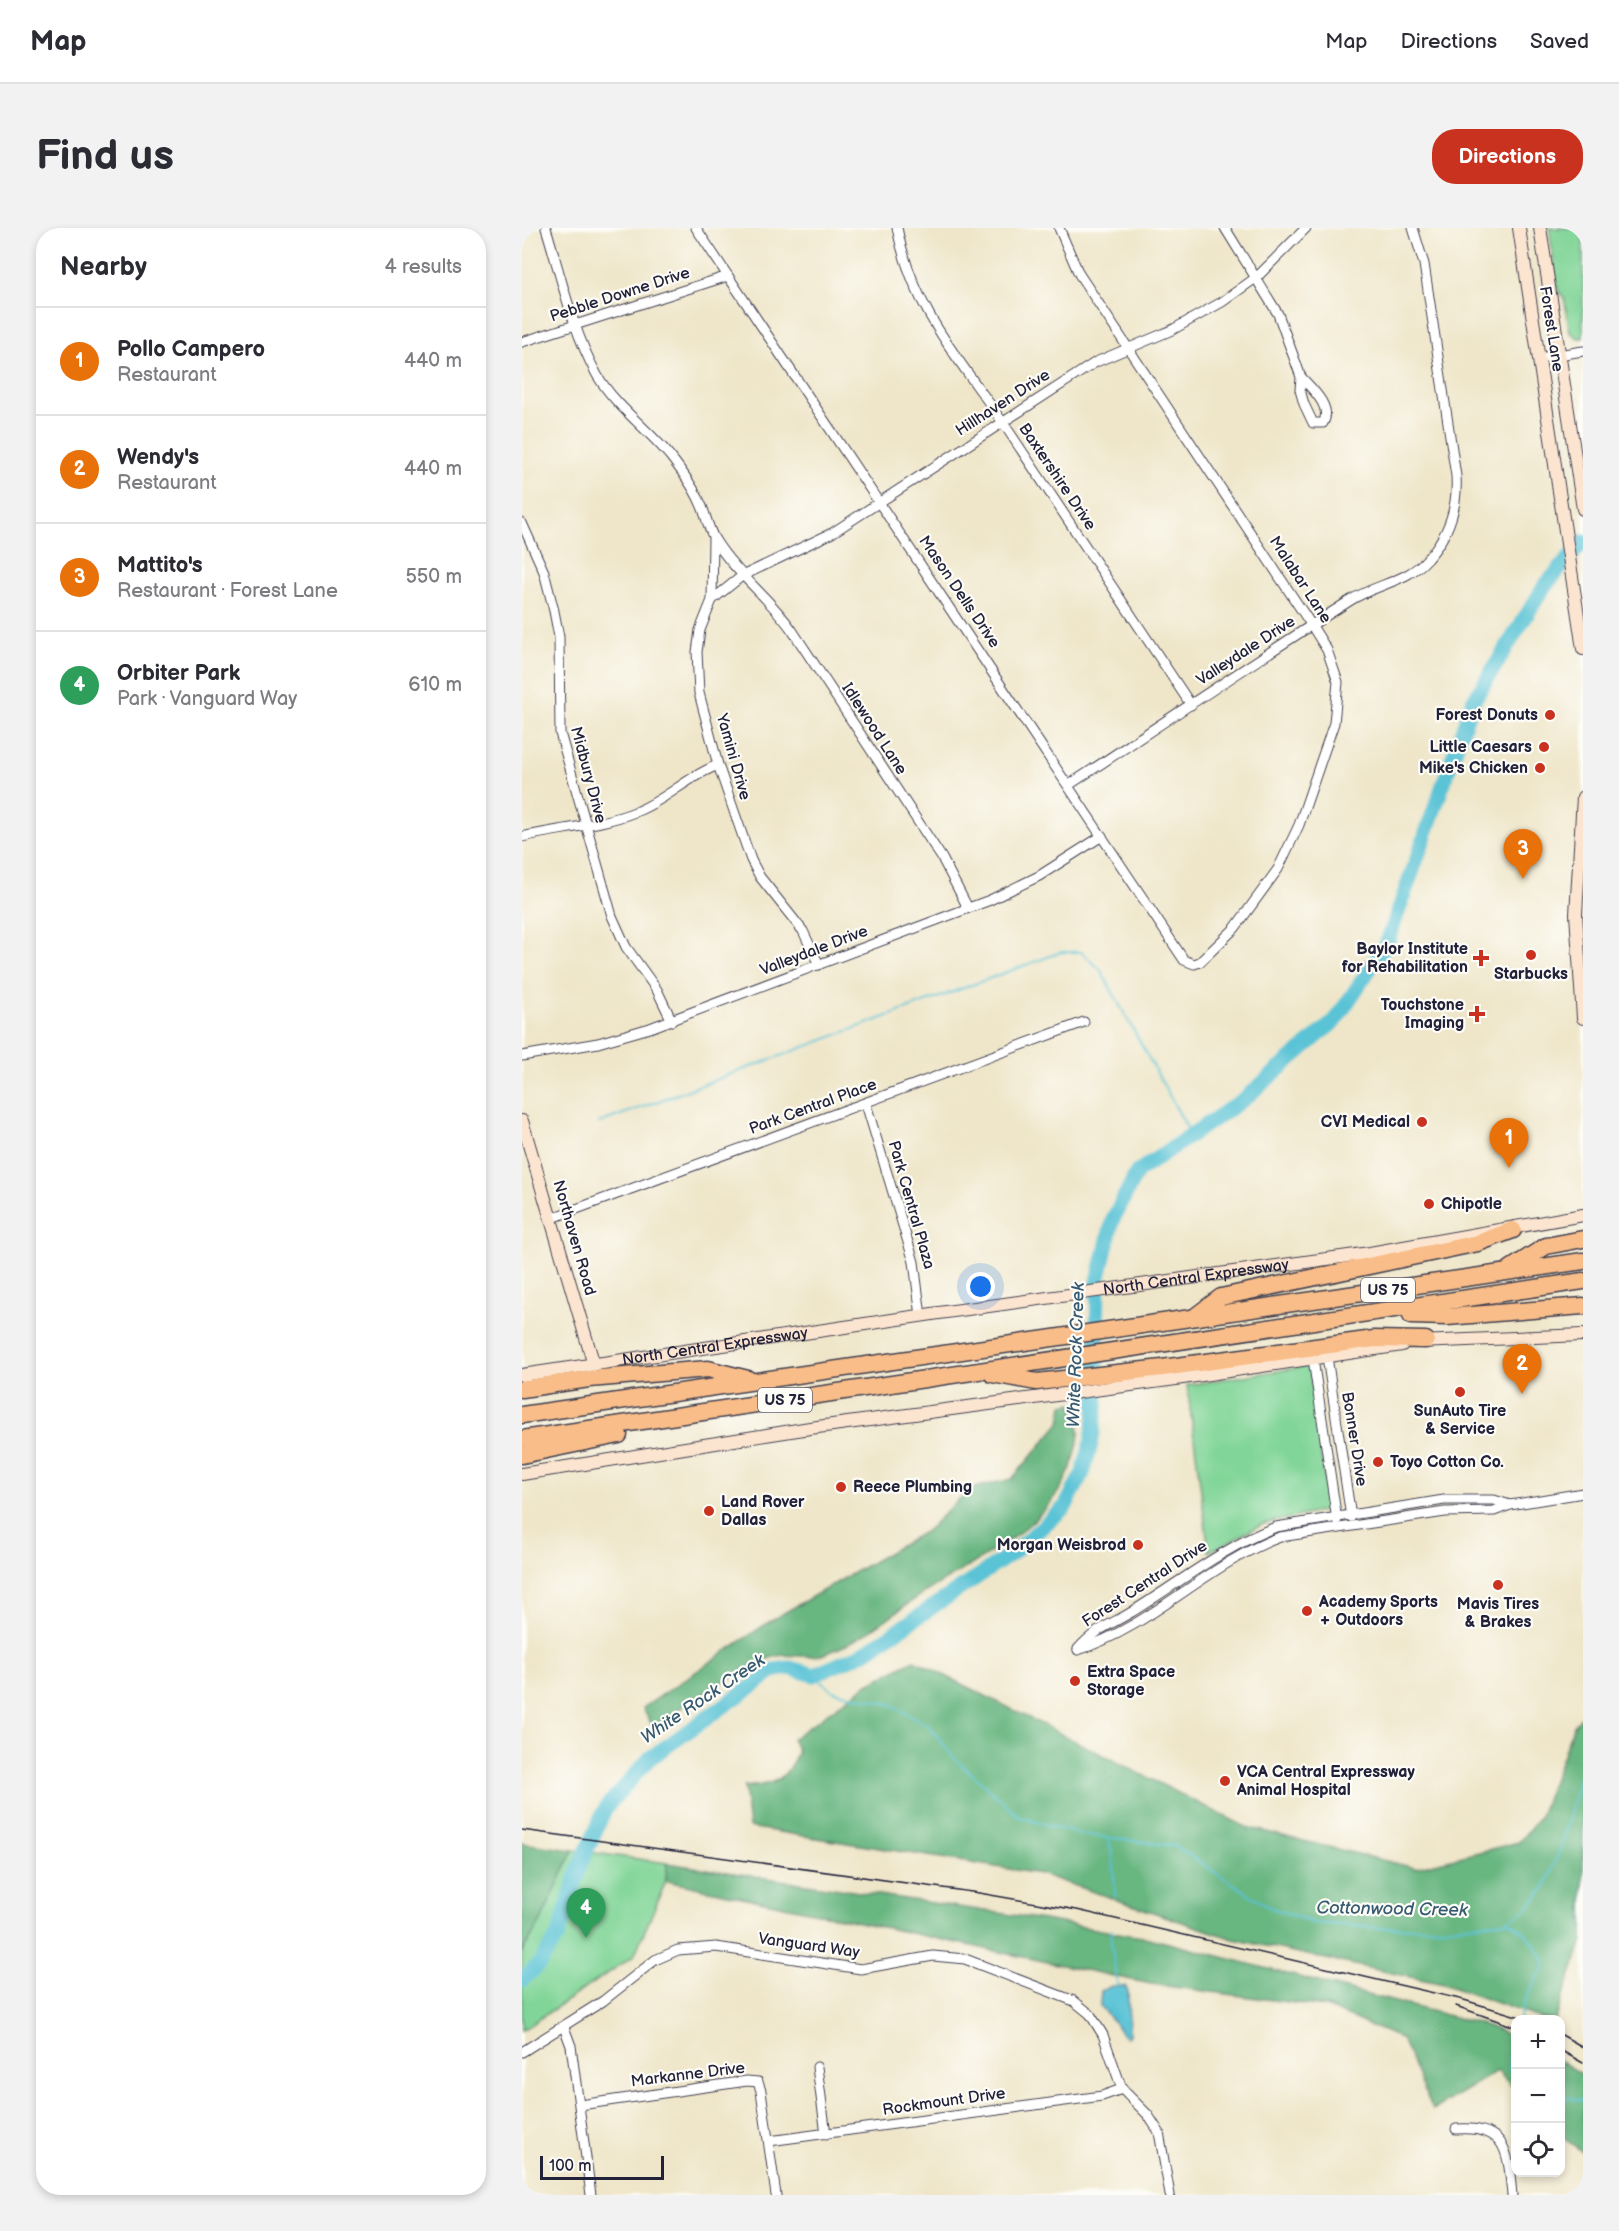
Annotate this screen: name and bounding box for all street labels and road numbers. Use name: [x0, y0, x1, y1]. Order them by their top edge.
street label: Pebble Downe Drive: [548, 263, 693, 327]
street label: Forest Lane: [1535, 285, 1567, 374]
street label: Hillhaven Drive: [952, 365, 1054, 440]
street label: Baxtershire Drive: [1014, 420, 1100, 534]
street label: Mason Dells Drive: [914, 532, 1004, 652]
street label: Malabar Lane: [1265, 533, 1335, 627]
street label: Valleydale Drive: [1193, 612, 1299, 690]
street label: Idlewood Lane: [837, 680, 911, 779]
street label: Yamini Drive: [711, 711, 754, 803]
street label: Midbury Drive: [566, 725, 610, 826]
street label: Valleydale Drive: [757, 922, 871, 980]
street label: Park Central Place: [747, 1075, 880, 1139]
street label: Park Central Plaza: [884, 1139, 938, 1271]
street label: Northaven Road: [548, 1178, 600, 1298]
street label: North Central Expressway: [1102, 1255, 1291, 1300]
road number: US 75: [1361, 1278, 1415, 1302]
street label: North Central Expressway: [621, 1323, 810, 1370]
road number: US 75: [758, 1388, 812, 1412]
street label: Bonner Drive: [1337, 1390, 1371, 1488]
street label: Forest Central Drive: [1079, 1536, 1211, 1631]
street label: Vanguard Way: [757, 1929, 862, 1963]
street label: Markanne Drive: [630, 2059, 747, 2091]
street label: Rockmount Drive: [881, 2084, 1007, 2120]

